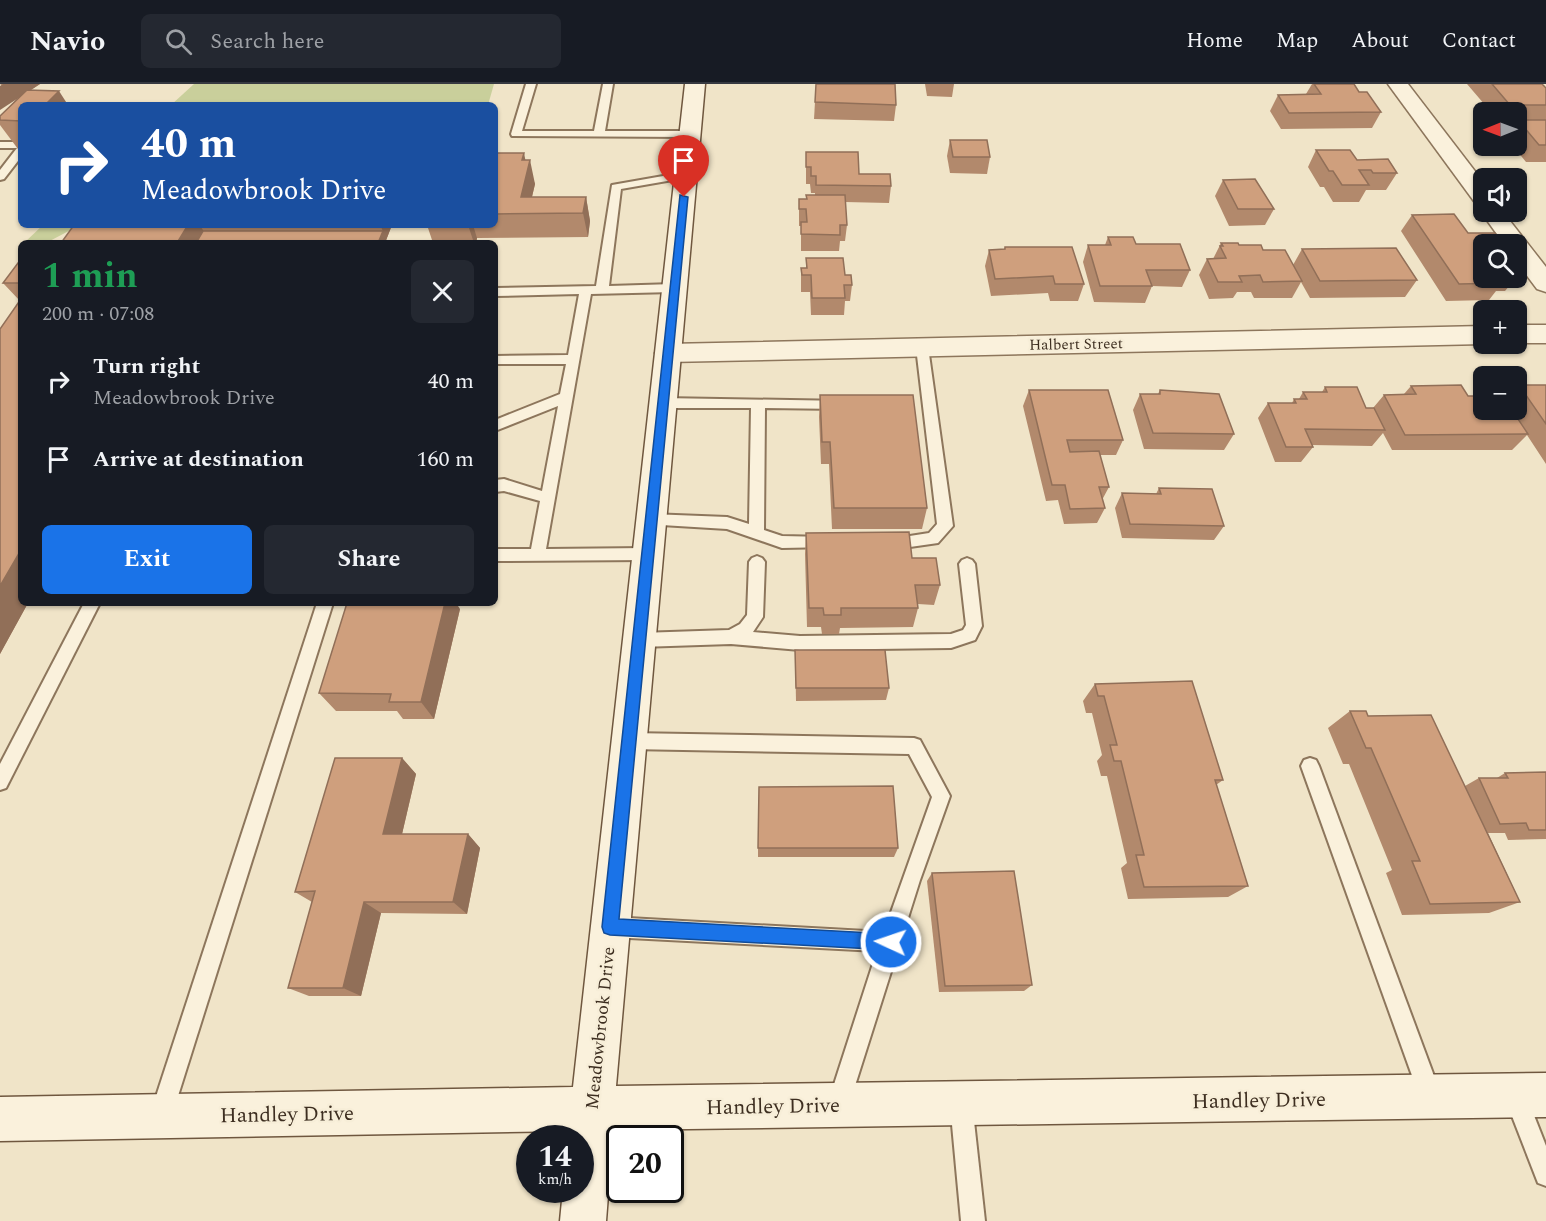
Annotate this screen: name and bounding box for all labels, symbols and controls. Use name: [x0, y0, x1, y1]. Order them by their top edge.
search box: [141, 14, 561, 68]
text: Navio: [30, 20, 105, 63]
icon: search: [162, 25, 195, 58]
text: Search here: [210, 25, 324, 58]
text: Home: [1186, 25, 1243, 57]
text: Map: [1276, 25, 1318, 57]
text: About: [1351, 25, 1409, 57]
text: Contact: [1442, 25, 1516, 57]
north arrow: [1473, 102, 1527, 156]
map controls: [1473, 102, 1527, 420]
text: 40 m: [141, 113, 236, 176]
icon: right: [42, 126, 120, 204]
pin: [658, 135, 709, 197]
icon: arrive: [667, 144, 700, 177]
button: sound: [1473, 168, 1527, 222]
text: Meadowbrook Drive: [141, 170, 386, 212]
button: search: [1473, 234, 1527, 288]
text: 1 min: [42, 249, 138, 304]
button: close: [411, 260, 474, 323]
text: 200 m · 07:08: [42, 299, 154, 329]
button: +: [1473, 300, 1527, 354]
street label: Halbert Street: [1029, 332, 1123, 357]
text: Turn right: [93, 350, 200, 383]
icon: right: [42, 365, 75, 398]
text: 40 m: [428, 365, 474, 398]
button: −: [1473, 366, 1527, 420]
text: Meadowbrook Drive: [93, 383, 275, 413]
icon: arrive: [42, 443, 75, 476]
text: Arrive at destination: [93, 443, 304, 476]
text: 160 m: [417, 443, 474, 476]
button: Exit: [42, 525, 252, 594]
button: Share: [264, 525, 474, 594]
position arrow: [859, 910, 923, 974]
street label: Meadowbrook Drive: [579, 945, 622, 1111]
street label: Handley Drive: [1192, 1084, 1326, 1118]
street label: Handley Drive: [706, 1090, 840, 1124]
street label: Handley Drive: [220, 1098, 354, 1132]
speed limit sign: 20: [606, 1125, 684, 1203]
text: 14: [538, 1134, 572, 1180]
text: km/h: [538, 1168, 572, 1191]

